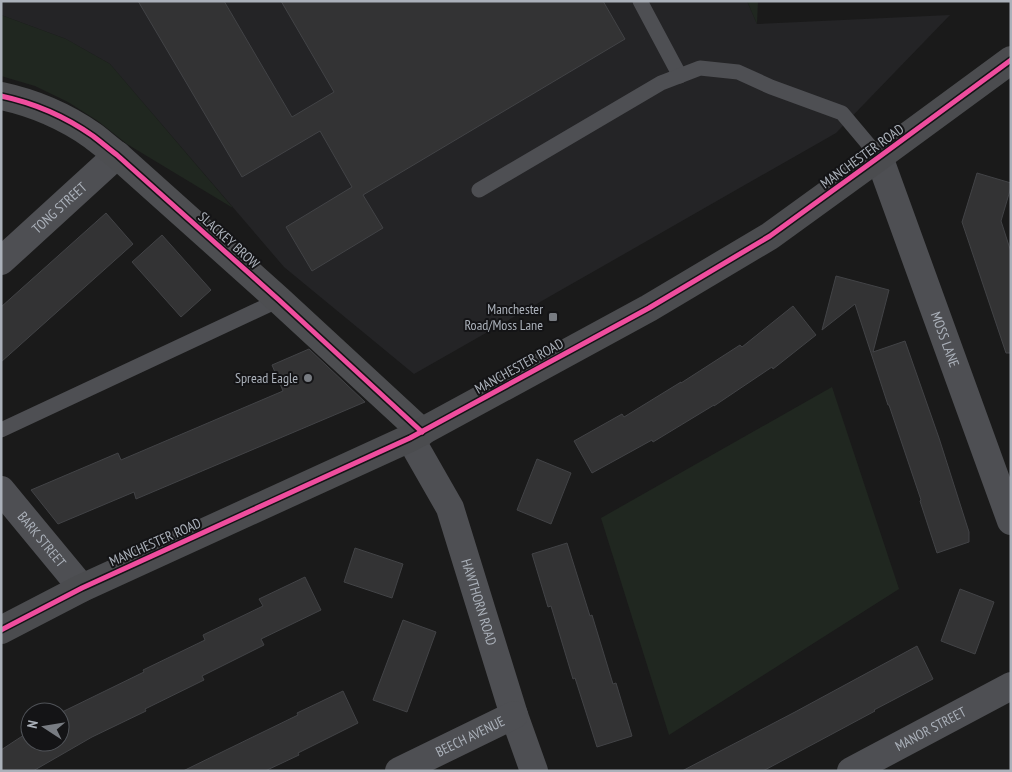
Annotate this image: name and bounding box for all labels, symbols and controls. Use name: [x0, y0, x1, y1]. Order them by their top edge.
street label: MANCHESTER ROAD: [817, 120, 907, 192]
street label: TONG STREET: [28, 178, 91, 237]
street label: SLACKEY BROW: [195, 208, 264, 273]
place label: Manchester Road/Moss Lane: [464, 300, 543, 334]
street label: MOSS LANE: [927, 309, 963, 370]
marker: Manchester Road/Moss Lane: [547, 311, 559, 323]
street label: MANCHESTER ROAD: [472, 334, 566, 398]
place label: Spread Eagle: [235, 369, 298, 387]
marker: Spread Eagle: [302, 372, 314, 384]
street label: BARK STREET: [14, 508, 70, 571]
street label: MANCHESTER ROAD: [106, 514, 204, 570]
street label: HAWTHORN ROAD: [457, 557, 501, 647]
north arrow: [20, 702, 70, 752]
street label: MANOR STREET: [892, 702, 970, 755]
street label: BEECH AVENUE: [433, 712, 508, 761]
text: N: [23, 719, 42, 730]

